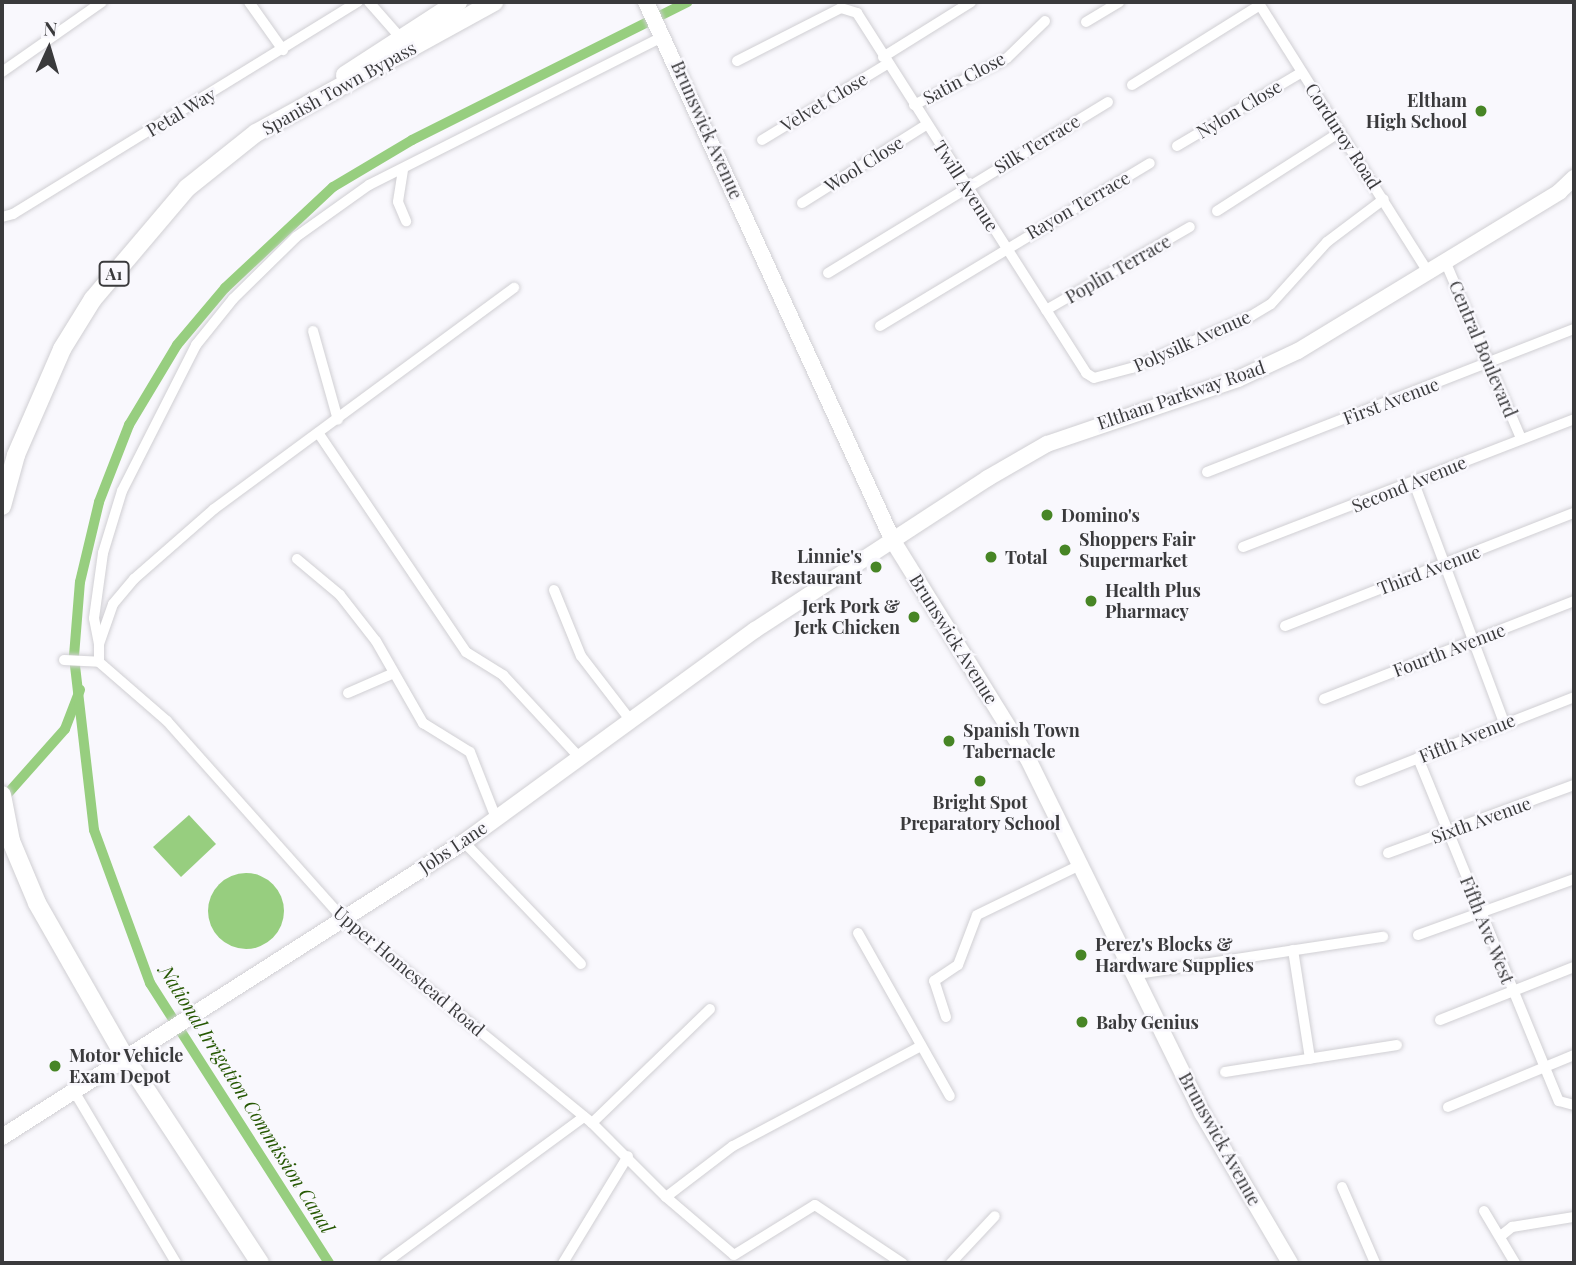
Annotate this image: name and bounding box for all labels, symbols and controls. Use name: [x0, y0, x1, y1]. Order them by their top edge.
north arrow: [14, 14, 84, 84]
text: N: [43, 15, 58, 41]
street label: Spanish Town Bypass: [258, 37, 420, 139]
street label: Satin Close: [919, 47, 1009, 109]
street label: Brunswick Avenue: [667, 57, 747, 203]
street label: Velvet Close: [777, 68, 871, 136]
street label: Nylon Close: [1192, 75, 1286, 143]
street label: Corduroy Road: [1301, 79, 1385, 193]
street label: Petal Way: [142, 83, 220, 141]
place label: Eltham High School: [1366, 90, 1467, 132]
marker: Eltham High School: [1473, 103, 1489, 119]
street label: Silk Terrace: [990, 110, 1084, 178]
street label: Wool Close: [821, 131, 907, 197]
street label: Twill Avenue: [928, 136, 1004, 236]
street label: Rayon Terrace: [1022, 166, 1134, 244]
street label: Poplin Terrace: [1061, 230, 1175, 308]
road number: A1: [98, 262, 130, 286]
street label: Central Boulevard: [1444, 277, 1522, 421]
street label: Polysilk Avenue: [1130, 305, 1254, 377]
street label: Eltham Parkway Road: [1094, 356, 1268, 434]
street label: First Avenue: [1340, 373, 1442, 429]
street label: Second Avenue: [1348, 451, 1470, 517]
place label: Domino's: [1061, 504, 1140, 526]
marker: Domino's: [1039, 507, 1055, 523]
place label: Shoppers Fair Supermarket: [1079, 529, 1196, 572]
street label: Third Avenue: [1374, 540, 1484, 600]
marker: Shoppers Fair Supermarket: [1057, 542, 1073, 558]
place label: Linnie's Restaurant: [770, 546, 862, 588]
place label: Total: [1005, 546, 1048, 568]
marker: Total: [983, 549, 999, 565]
marker: Linnie's Restaurant: [868, 559, 884, 575]
street label: Brunswick Avenue: [905, 570, 1003, 708]
place label: Health Plus Pharmacy: [1105, 580, 1201, 622]
marker: Health Plus Pharmacy: [1083, 593, 1099, 609]
place label: Jerk Pork & Jerk Chicken: [794, 596, 900, 638]
marker: Jerk Pork & Jerk Chicken: [906, 609, 922, 625]
street label: Fourth Avenue: [1390, 619, 1508, 681]
street label: Fifth Avenue: [1416, 709, 1518, 767]
place label: Spanish Town Tabernacle: [963, 720, 1080, 762]
marker: Spanish Town Tabernacle: [941, 733, 957, 749]
marker: Bright Spot Preparatory School: [972, 773, 988, 789]
place label: Bright Spot Preparatory School: [899, 792, 1061, 834]
street label: Sixth Avenue: [1428, 792, 1534, 848]
street label: Jobs Lane: [415, 816, 491, 878]
street label: Fifth Ave West: [1455, 873, 1519, 987]
street label: Upper Homestead Road: [329, 901, 489, 1041]
place label: Perez's Blocks & Hardware Supplies: [1095, 934, 1254, 976]
marker: Perez's Blocks & Hardware Supplies: [1073, 947, 1089, 963]
water label: National Irrigation Commission Canal: [155, 960, 339, 1238]
place label: Baby Genius: [1096, 1011, 1199, 1033]
marker: Baby Genius: [1074, 1014, 1090, 1030]
place label: Motor Vehicle Exam Depot: [69, 1045, 184, 1088]
marker: Motor Vehicle Exam Depot: [47, 1058, 63, 1074]
street label: Brunswick Avenue: [1174, 1068, 1266, 1210]

